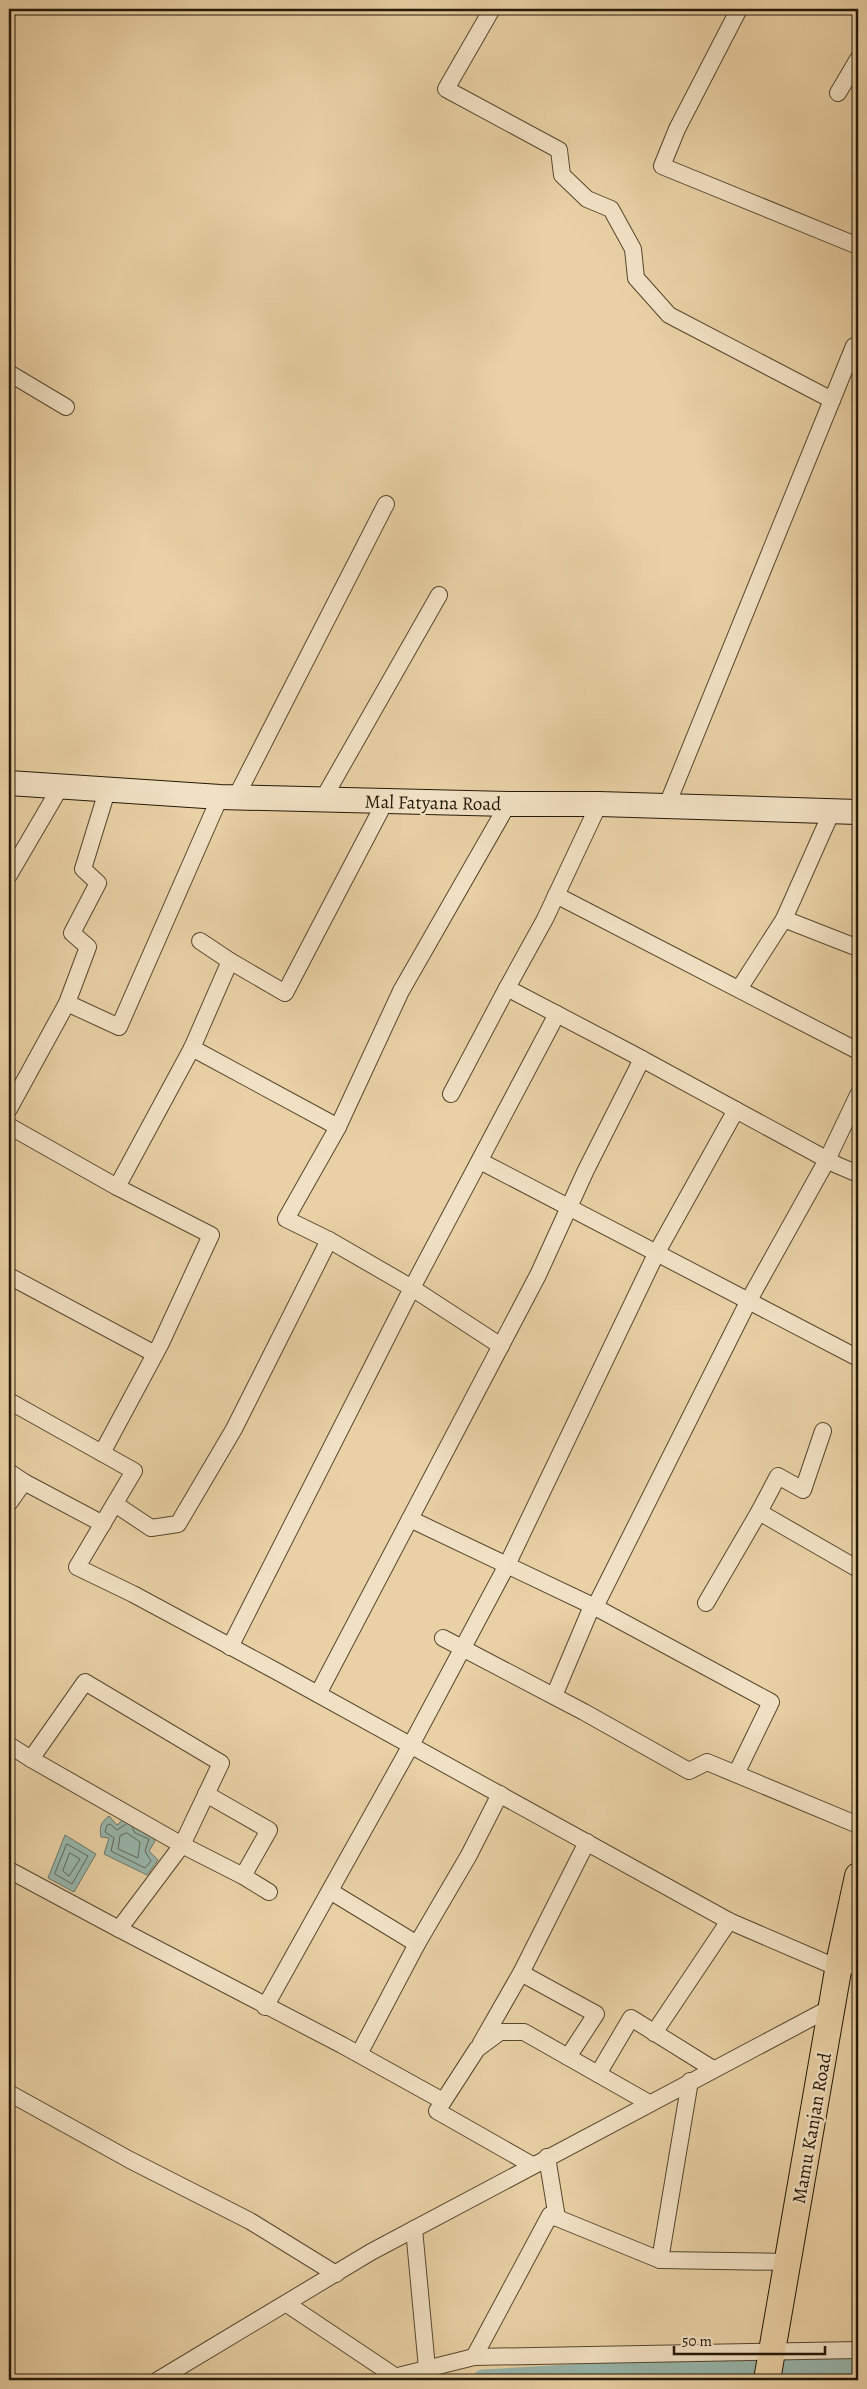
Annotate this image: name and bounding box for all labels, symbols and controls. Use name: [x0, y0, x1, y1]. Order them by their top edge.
street label: Mal Fatyana Road: [364, 789, 502, 817]
street label: Mamu Kanjan Road: [786, 2050, 838, 2206]
scale bar: [674, 2324, 826, 2356]
text: 50 m: [682, 2331, 712, 2351]

